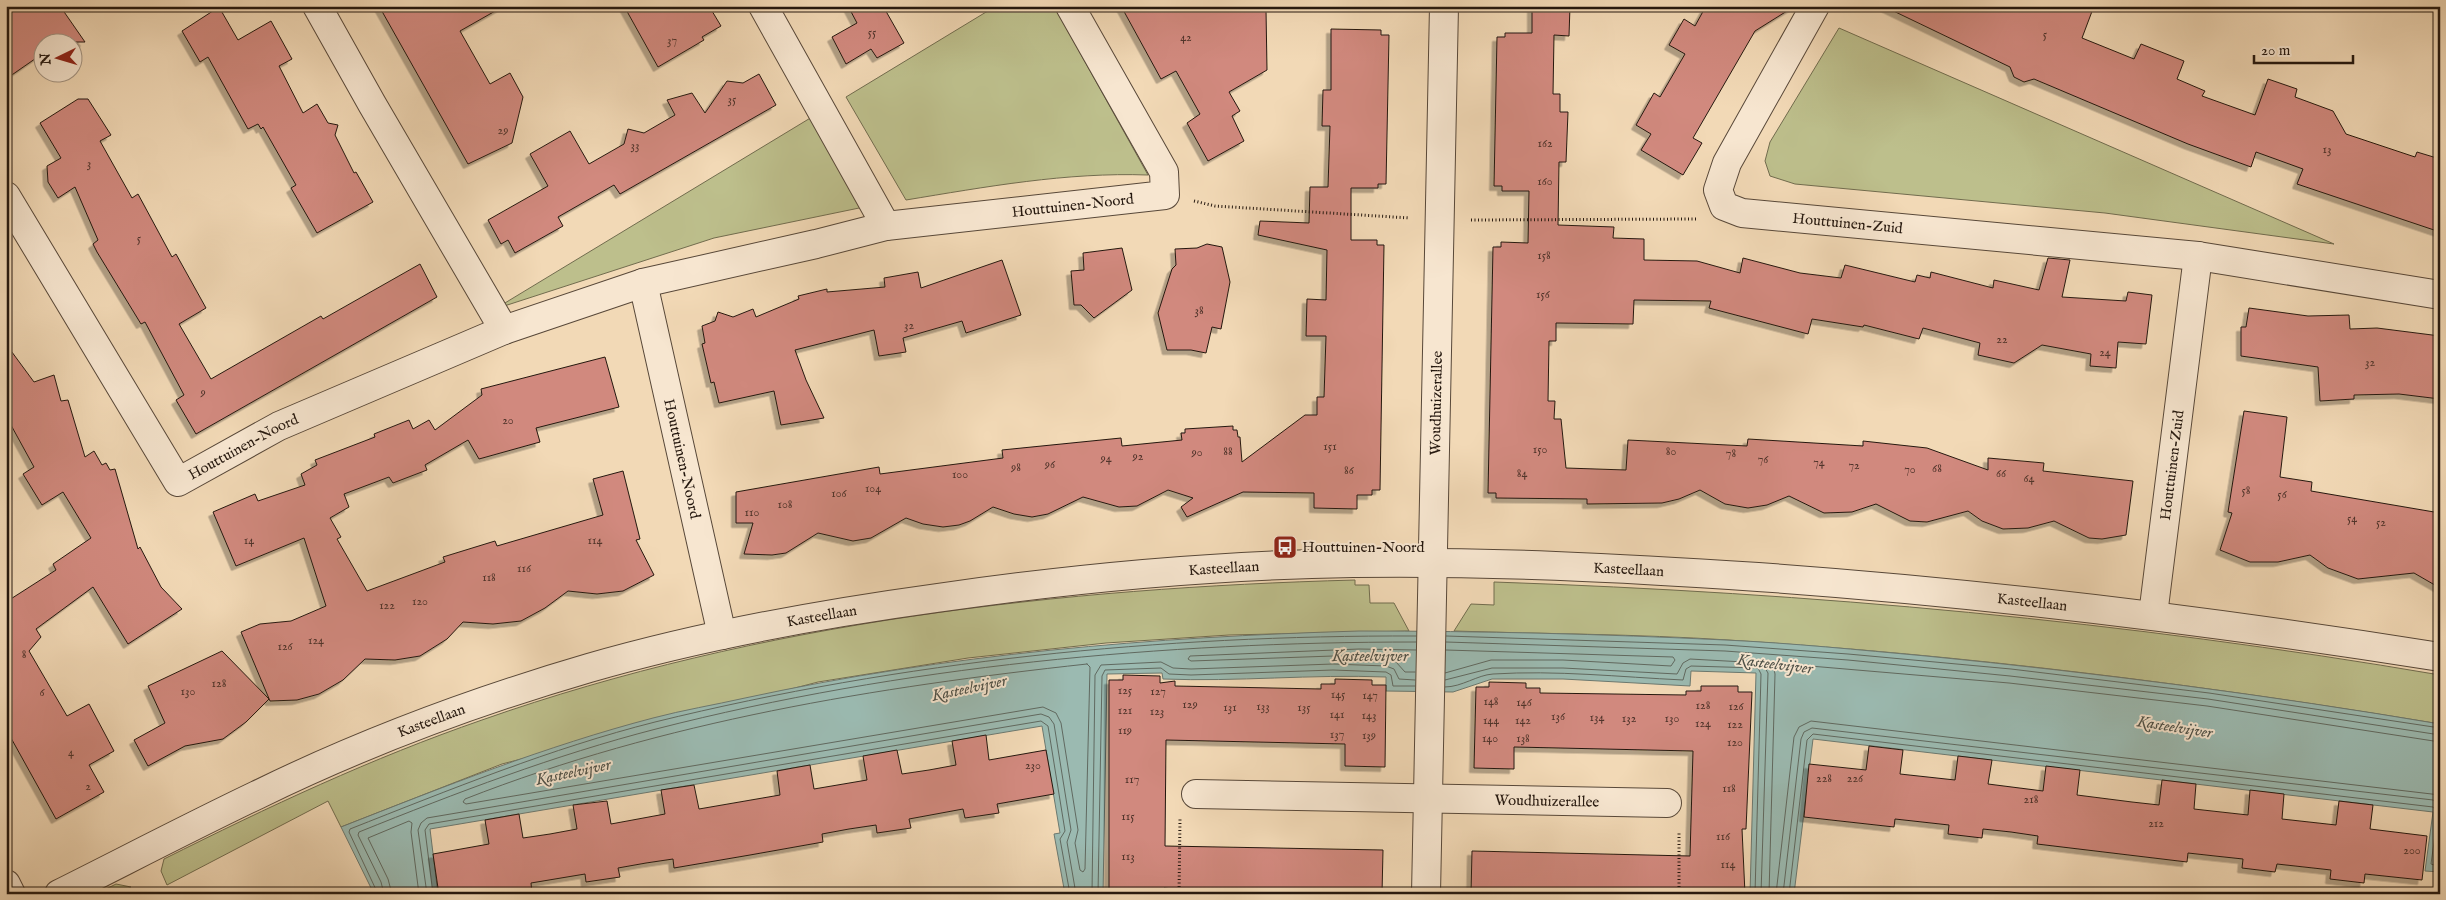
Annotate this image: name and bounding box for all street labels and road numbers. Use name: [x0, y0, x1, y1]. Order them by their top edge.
street label: Houttuinen-Noord: [1011, 189, 1136, 222]
street label: Houttuinen-Zuid: [1792, 209, 1905, 238]
street label: Woudhuizerallee: [1426, 350, 1447, 456]
street label: Houttuinen-Noord: [659, 397, 705, 522]
street label: Houttuinen-Zuid: [2156, 408, 2189, 521]
street label: Houttuinen-Noord: [185, 409, 302, 484]
street label: Kasteellaan: [1188, 557, 1260, 580]
street label: Kasteellaan: [1593, 558, 1664, 581]
street label: Kasteellaan: [1996, 589, 2068, 616]
street label: Kasteellaan: [785, 601, 858, 632]
street label: Kasteellaan: [395, 700, 468, 742]
street label: Woudhuizerallee: [1494, 791, 1600, 812]

